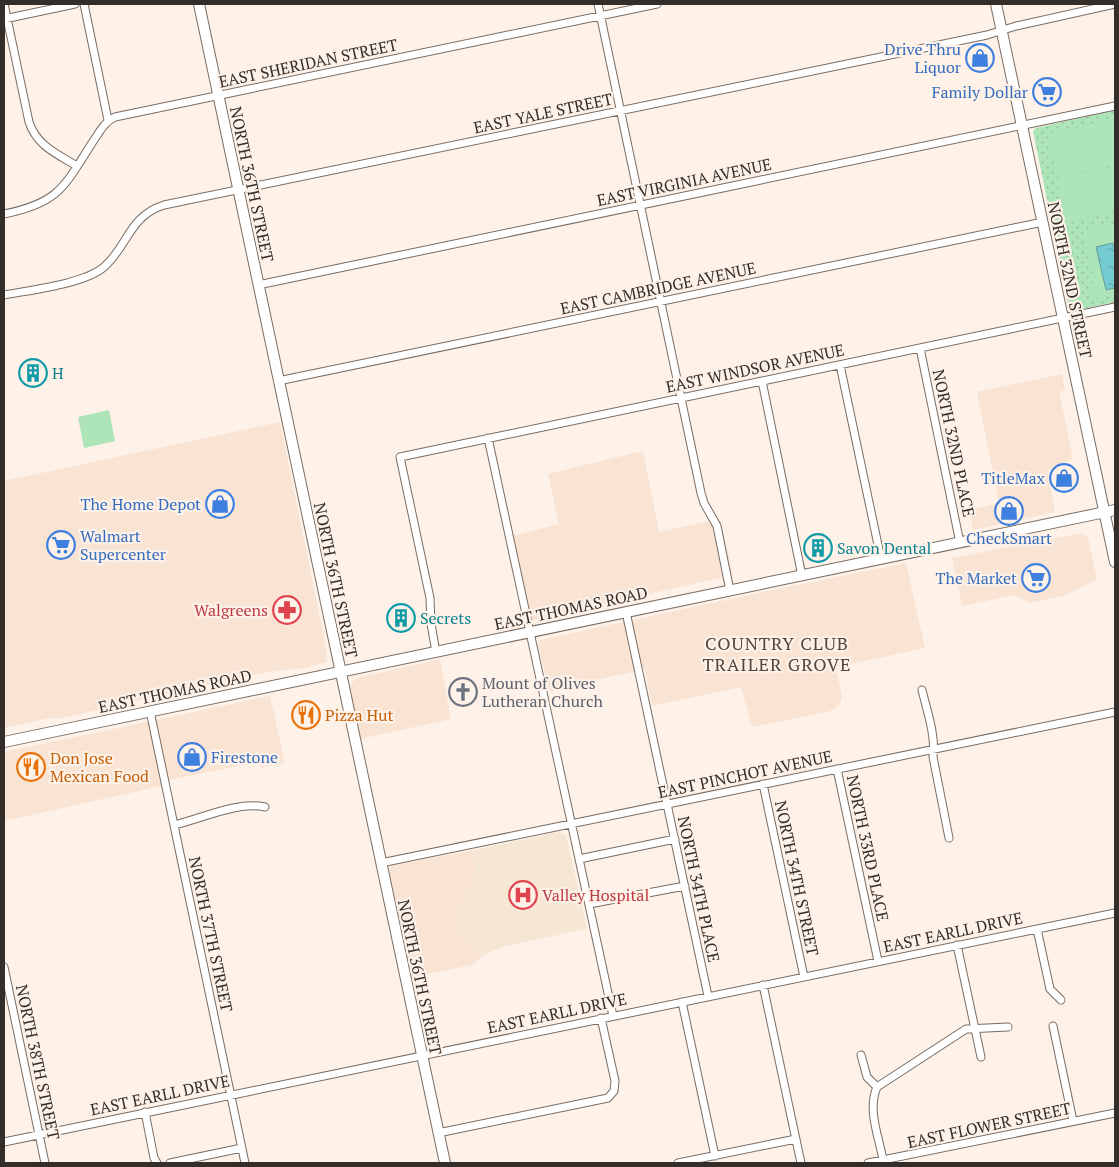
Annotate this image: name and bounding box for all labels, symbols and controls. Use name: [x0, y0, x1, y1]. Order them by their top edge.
street label: EAST SHERIDAN STREET: [217, 33, 399, 93]
place label: Drive Thru Liquor: [884, 38, 962, 78]
shop icon: Drive Thru Liquor: [965, 43, 995, 73]
supermarket icon: Family Dollar: [1032, 77, 1062, 107]
place label: Family Dollar: [932, 81, 1029, 103]
street label: EAST YALE STREET: [471, 88, 615, 138]
street label: NORTH 36TH STREET: [225, 104, 279, 264]
street label: EAST VIRGINIA AVENUE: [595, 153, 773, 211]
street label: NORTH 32ND STREET: [1043, 200, 1097, 360]
street label: EAST CAMBRIDGE AVENUE: [558, 256, 758, 320]
street label: EAST WINDSOR AVENUE: [664, 338, 846, 398]
building icon: H: [18, 358, 48, 388]
place label: H: [52, 362, 64, 384]
street label: NORTH 32ND PLACE: [928, 367, 980, 519]
shop icon: TitleMax: [1049, 463, 1079, 493]
place label: TitleMax: [981, 467, 1046, 489]
shop icon: The Home Depot: [205, 489, 235, 519]
place label: The Home Depot: [80, 493, 201, 515]
shop icon: CheckSmart: [994, 496, 1024, 526]
street label: NORTH 36TH STREET: [309, 500, 363, 660]
place label: Walmart Supercenter: [80, 525, 167, 565]
place label: CheckSmart: [966, 527, 1052, 549]
supermarket icon: Walmart Supercenter: [46, 530, 76, 560]
building icon: Savon Dental: [803, 533, 833, 563]
place label: Savon Dental: [837, 537, 932, 559]
supermarket icon: The Market: [1021, 563, 1051, 593]
place label: The Market: [936, 567, 1017, 589]
street label: EAST THOMAS ROAD: [492, 581, 650, 635]
pharmacy icon: Walgreens: [272, 595, 302, 625]
place label: Walgreens: [194, 599, 268, 621]
building icon: Secrets: [386, 603, 416, 633]
place label: Secrets: [420, 607, 471, 629]
district label: COUNTRY CLUB TRAILER GROVE: [702, 631, 852, 676]
street label: EAST THOMAS ROAD: [96, 664, 254, 718]
place label: Mount of Olives Lutheran Church: [482, 672, 603, 712]
church icon: Mount of Olives Lutheran Church: [448, 677, 478, 707]
restaurant icon: Pizza Hut: [291, 700, 321, 730]
place label: Pizza Hut: [325, 704, 393, 726]
shop icon: Firestone: [177, 742, 207, 772]
street label: EAST PINCHOT AVENUE: [656, 745, 834, 803]
place label: Firestone: [211, 746, 278, 768]
place label: Don Jose Mexican Food: [50, 747, 149, 787]
restaurant icon: Don Jose Mexican Food: [16, 752, 46, 782]
street label: NORTH 33RD PLACE: [842, 773, 894, 923]
street label: NORTH 34TH STREET: [770, 798, 824, 958]
street label: NORTH 34TH PLACE: [673, 814, 725, 964]
street label: NORTH 37TH STREET: [184, 854, 238, 1014]
hospital icon: Valley Hospital: [508, 880, 538, 910]
place label: Valley Hospital: [542, 884, 649, 906]
street label: NORTH 36TH STREET: [393, 897, 447, 1057]
street label: EAST EARLL DRIVE: [881, 906, 1025, 958]
street label: NORTH 38TH STREET: [11, 982, 65, 1142]
street label: EAST EARLL DRIVE: [485, 987, 629, 1039]
street label: EAST EARLL DRIVE: [88, 1069, 232, 1121]
street label: EAST FLOWER STREET: [905, 1097, 1073, 1153]

